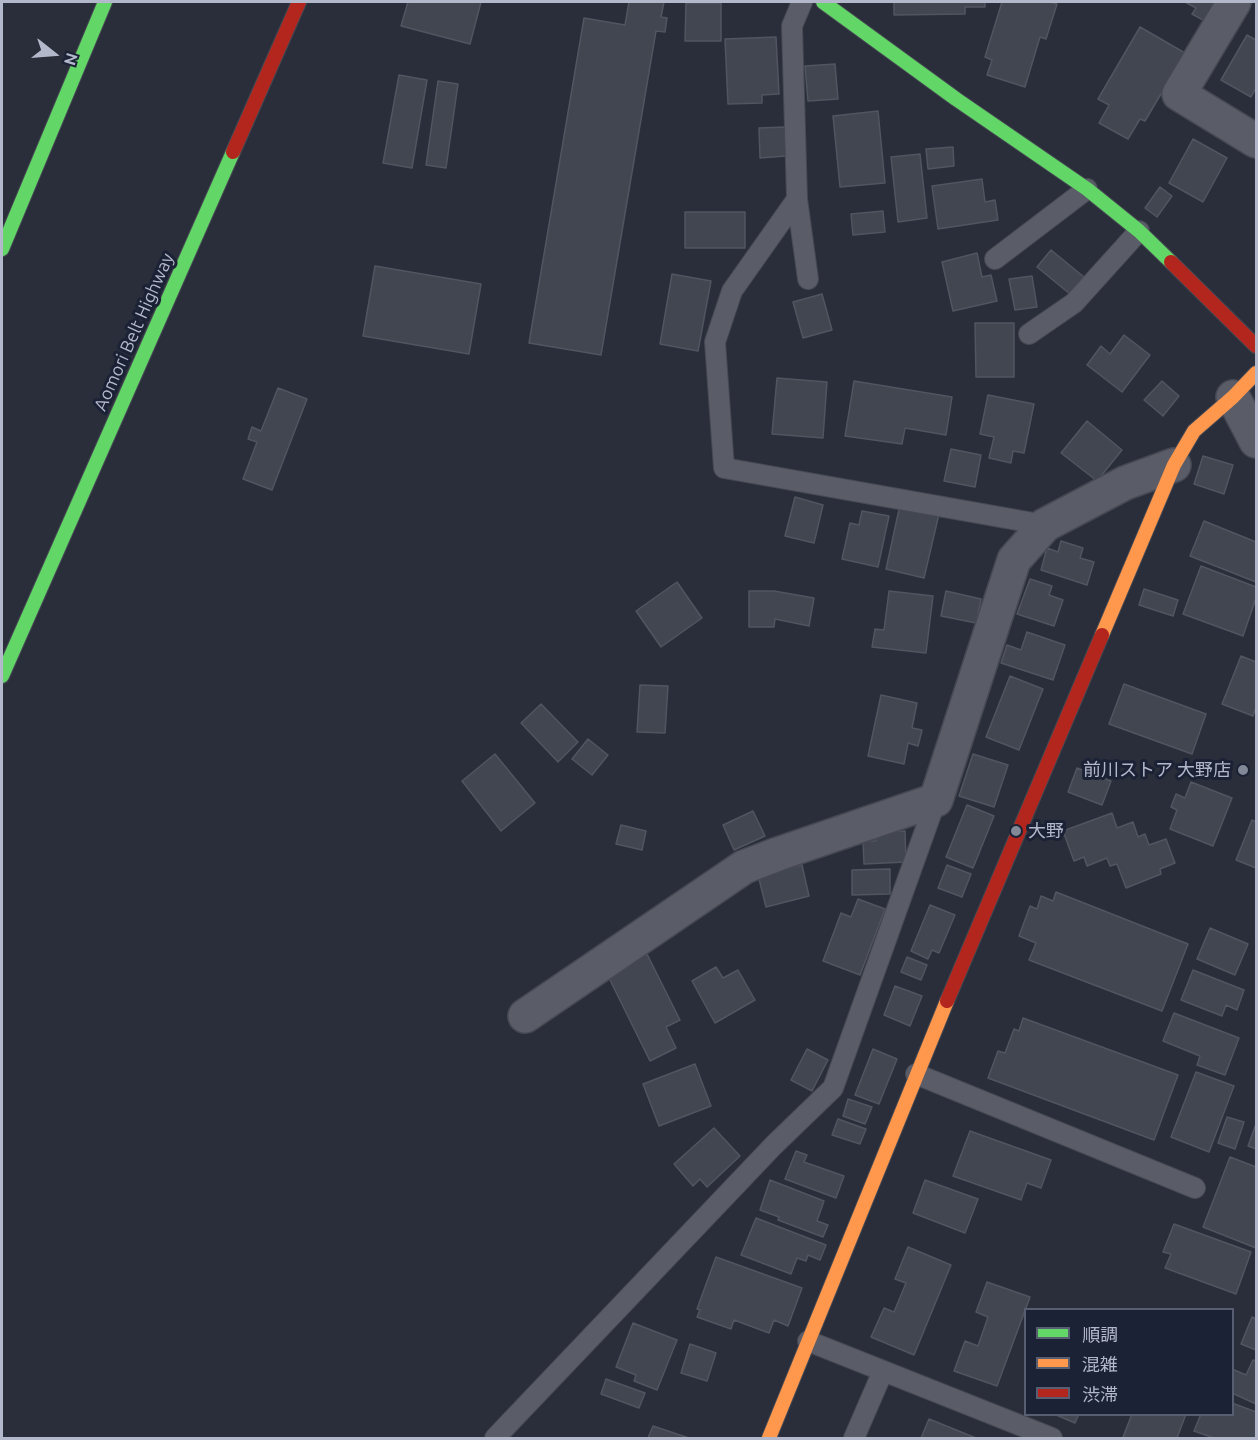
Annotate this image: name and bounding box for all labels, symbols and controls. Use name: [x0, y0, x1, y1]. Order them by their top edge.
north arrow: [24, 24, 84, 84]
text: N: [61, 51, 82, 68]
street label: Aomori Belt Highway: [90, 250, 178, 414]
place label: 前川ストア 大野店: [1083, 759, 1231, 781]
marker: 前川ストア 大野店: [1236, 763, 1250, 777]
place label: 大野: [1028, 820, 1064, 842]
marker: 大野: [1009, 824, 1023, 838]
legend: [1024, 1308, 1234, 1416]
text: 順調: [1082, 1324, 1118, 1344]
text: 混雑: [1082, 1354, 1118, 1374]
text: 渋滞: [1082, 1384, 1118, 1404]

